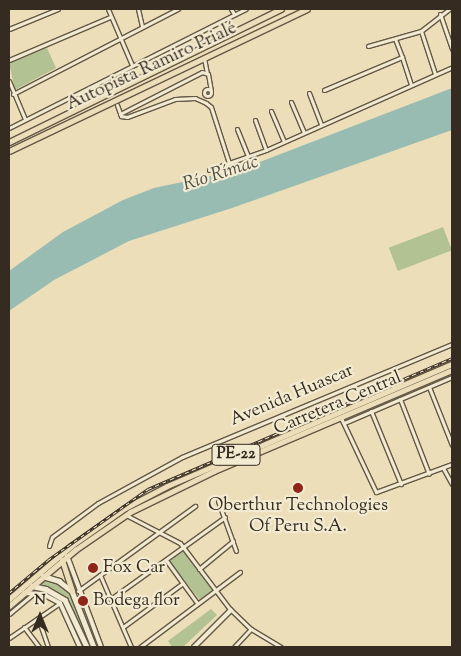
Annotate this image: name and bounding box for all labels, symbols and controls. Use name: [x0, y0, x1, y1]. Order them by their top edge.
street label: Autopista Ramiro Prialé: [63, 18, 241, 116]
water label: Río Rímac: [180, 151, 262, 197]
street label: Avenida Huascar: [227, 360, 357, 432]
street label: Carretera Central: [271, 367, 405, 441]
road number: PE-22: [211, 442, 261, 468]
marker: Oberthur Technologies Of Peru S.A.: [292, 482, 304, 494]
place label: Oberthur Technologies Of Peru S.A.: [208, 496, 388, 538]
place label: Fox Car: [103, 557, 165, 579]
marker: Fox Car: [87, 562, 99, 574]
place label: Bodega flor: [93, 590, 180, 612]
north arrow: [15, 591, 65, 641]
text: N: [34, 591, 46, 611]
marker: Bodega flor: [77, 595, 89, 607]

